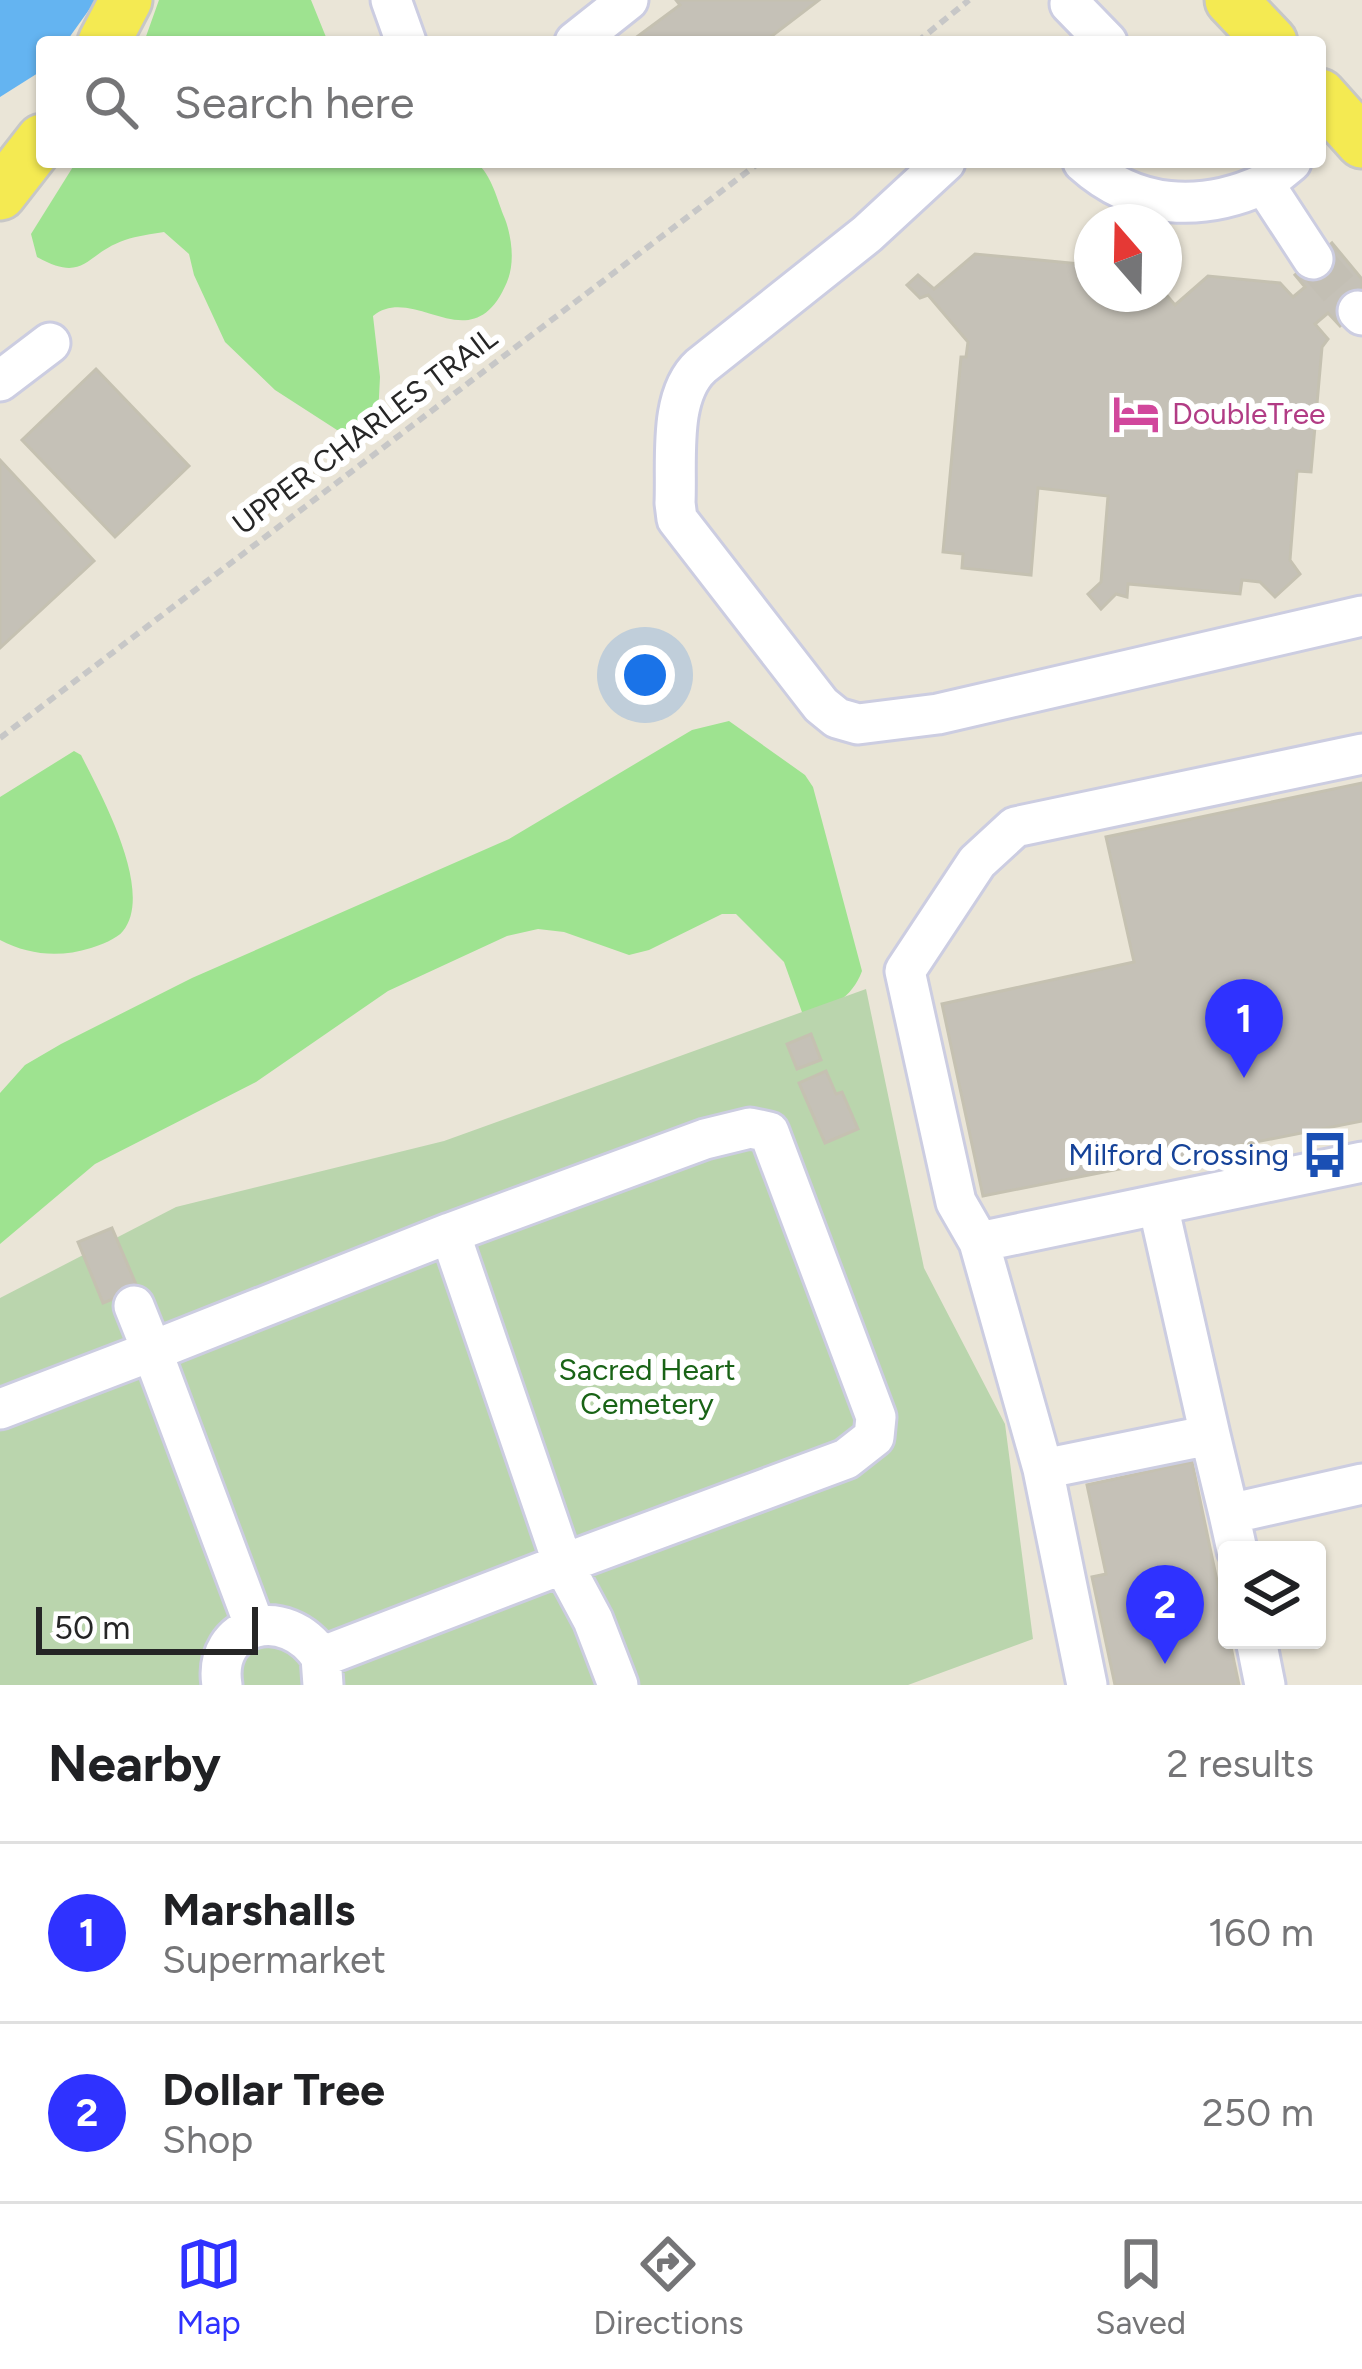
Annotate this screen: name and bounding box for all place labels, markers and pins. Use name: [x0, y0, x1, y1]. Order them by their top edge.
hotel icon: DoubleTree: [1111, 389, 1161, 439]
place label: DoubleTree: [1172, 395, 1325, 432]
pin: 1: [1205, 979, 1283, 1078]
bus stop icon: Milford Crossing: [1300, 1130, 1350, 1180]
place label: Milford Crossing: [1068, 1136, 1289, 1173]
pin: 2: [1126, 1565, 1204, 1664]

